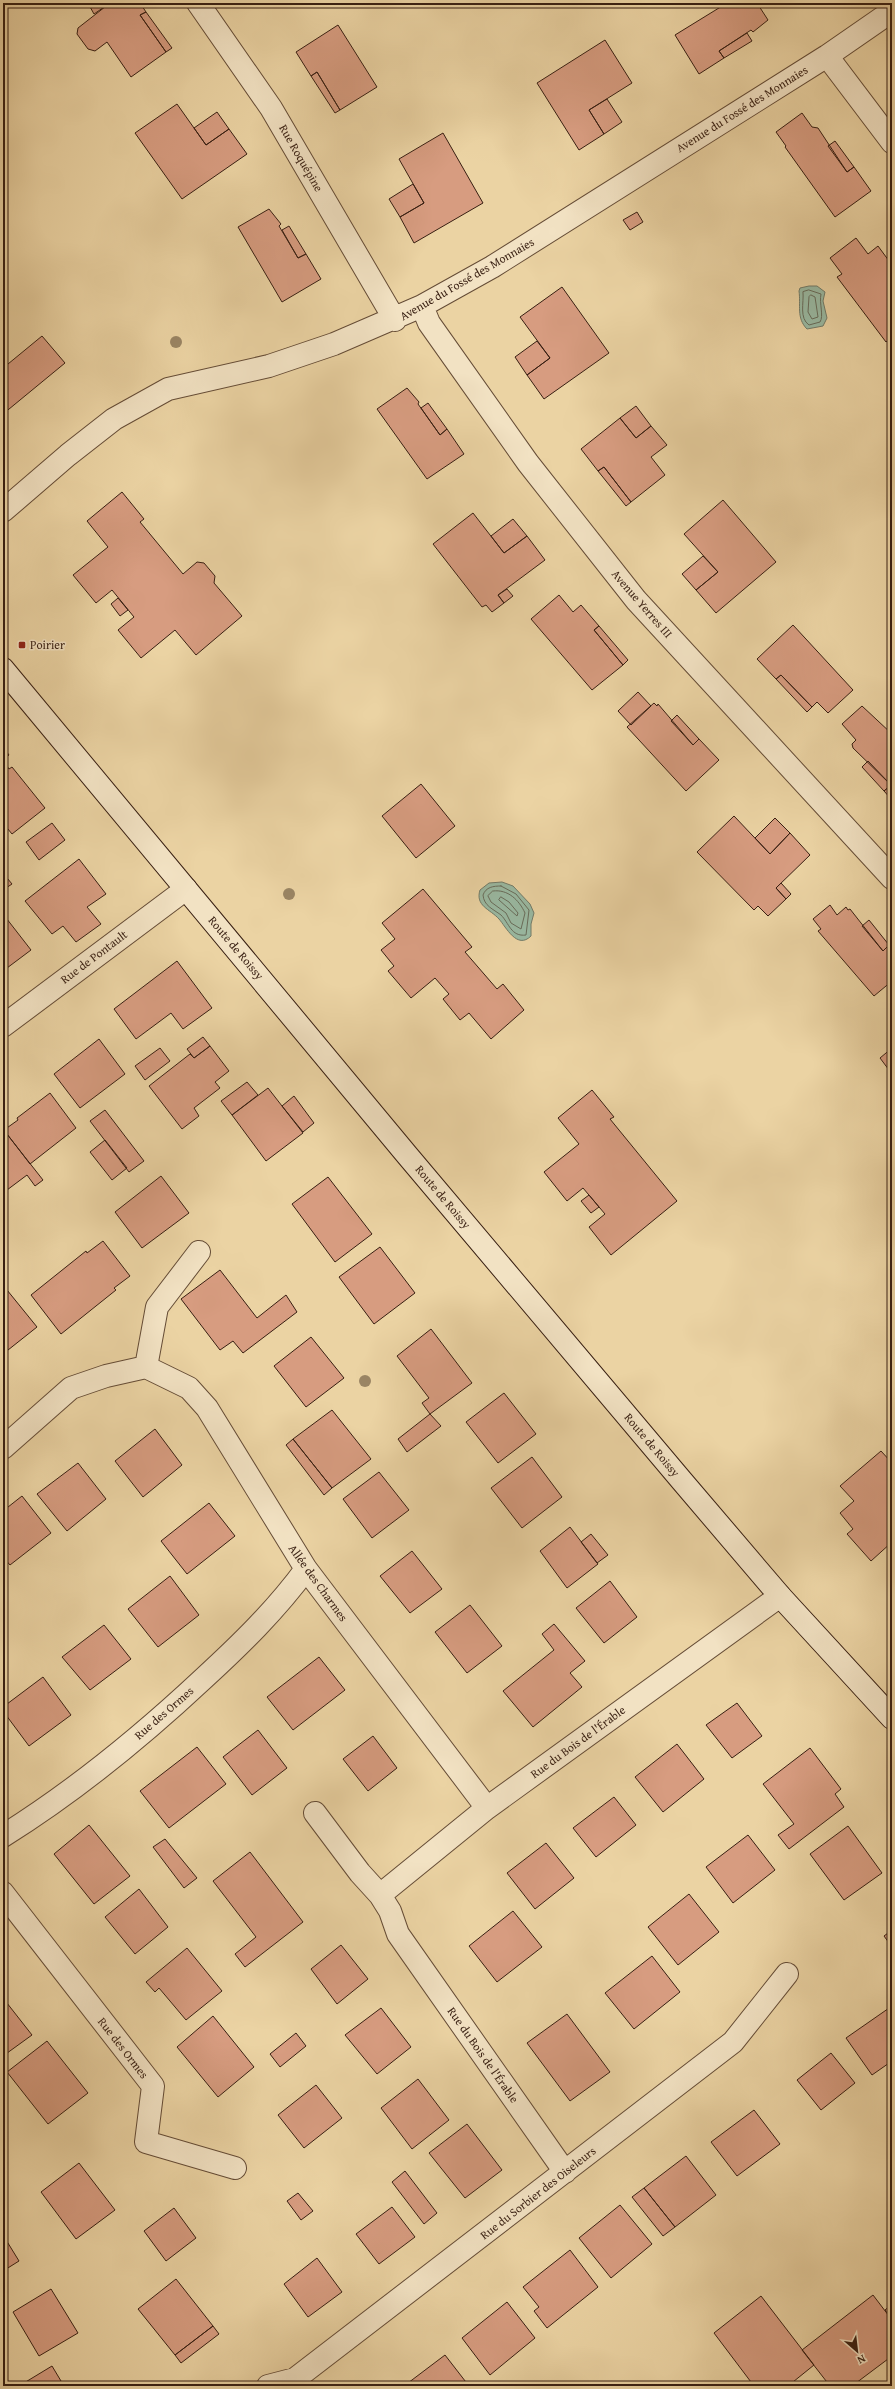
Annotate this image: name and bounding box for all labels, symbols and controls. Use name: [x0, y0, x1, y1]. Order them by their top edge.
street label: Avenue du Fossé des Monnaies: [672, 61, 811, 156]
street label: Rue Roquépine: [275, 121, 328, 195]
street label: Avenue du Fossé des Monnaies: [396, 233, 537, 324]
street label: Avenue Yerres III: [608, 566, 677, 642]
place label: Poirier: [30, 636, 65, 653]
marker: Poirier: [17, 640, 27, 650]
street label: Route de Roissy: [205, 912, 268, 983]
street label: Rue de Pontault: [57, 925, 131, 987]
street label: Route de Roissy: [412, 1161, 475, 1232]
street label: Route de Roissy: [621, 1409, 684, 1480]
street label: Allée des Charmes: [285, 1541, 352, 1625]
street label: Rue des Ormes: [130, 1682, 197, 1743]
street label: Rue du Bois de l'Érable: [527, 1701, 629, 1782]
street label: Rue du Bois de l'Érable: [444, 2003, 523, 2107]
street label: Rue des Ormes: [94, 2013, 153, 2082]
street label: Rue du Sorbier des Oiseleurs: [476, 2142, 599, 2243]
north arrow: [837, 2331, 877, 2371]
text: N: [854, 2351, 869, 2369]

